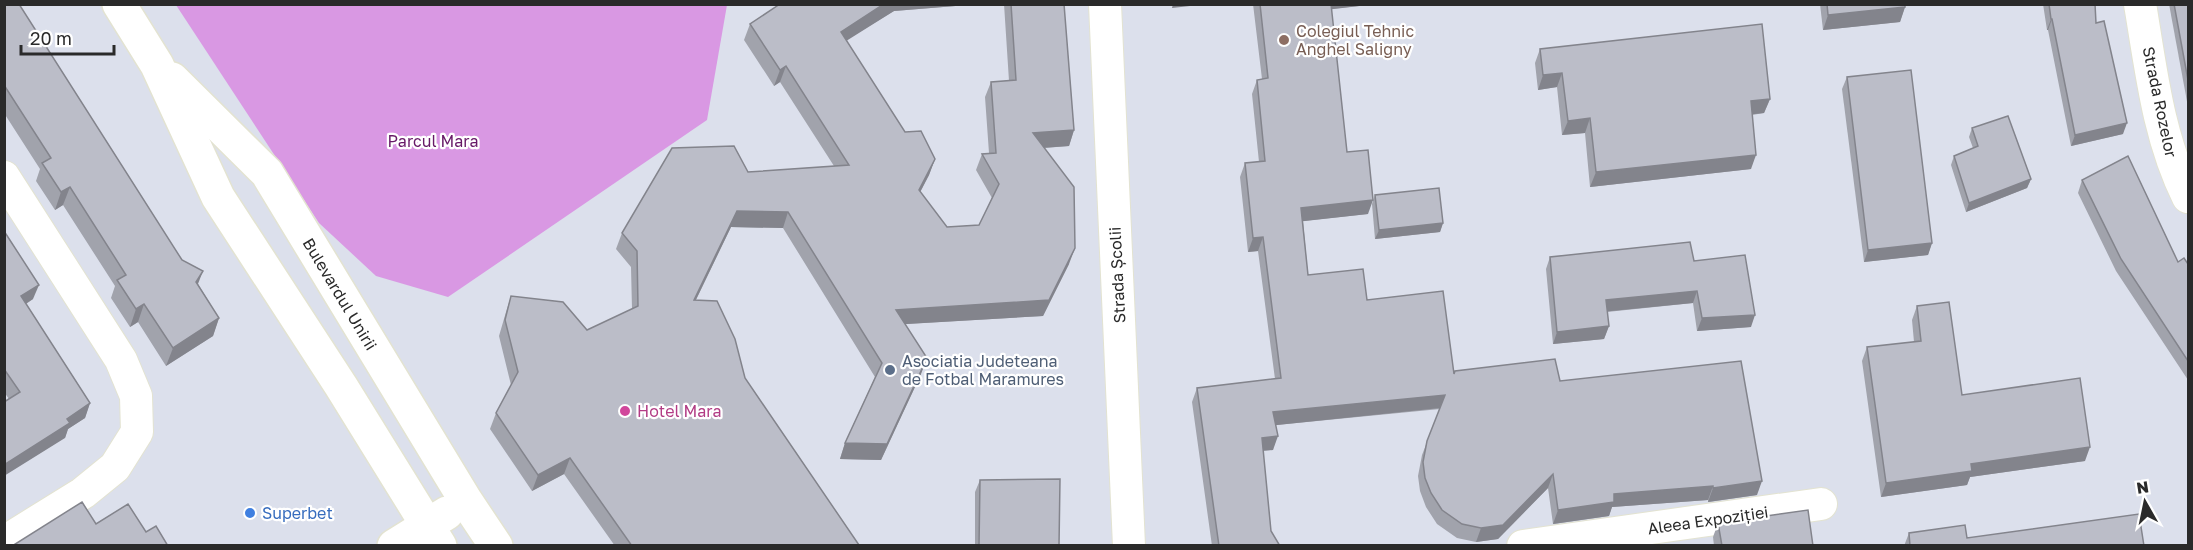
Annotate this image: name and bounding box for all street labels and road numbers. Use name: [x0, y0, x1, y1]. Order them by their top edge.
street label: Strada Rozelor: [2138, 45, 2182, 159]
street label: Strada Școlii: [1104, 226, 1130, 324]
street label: Bulevardul Unirii: [299, 234, 381, 354]
street label: Aleea Expoziției: [1646, 502, 1770, 538]

